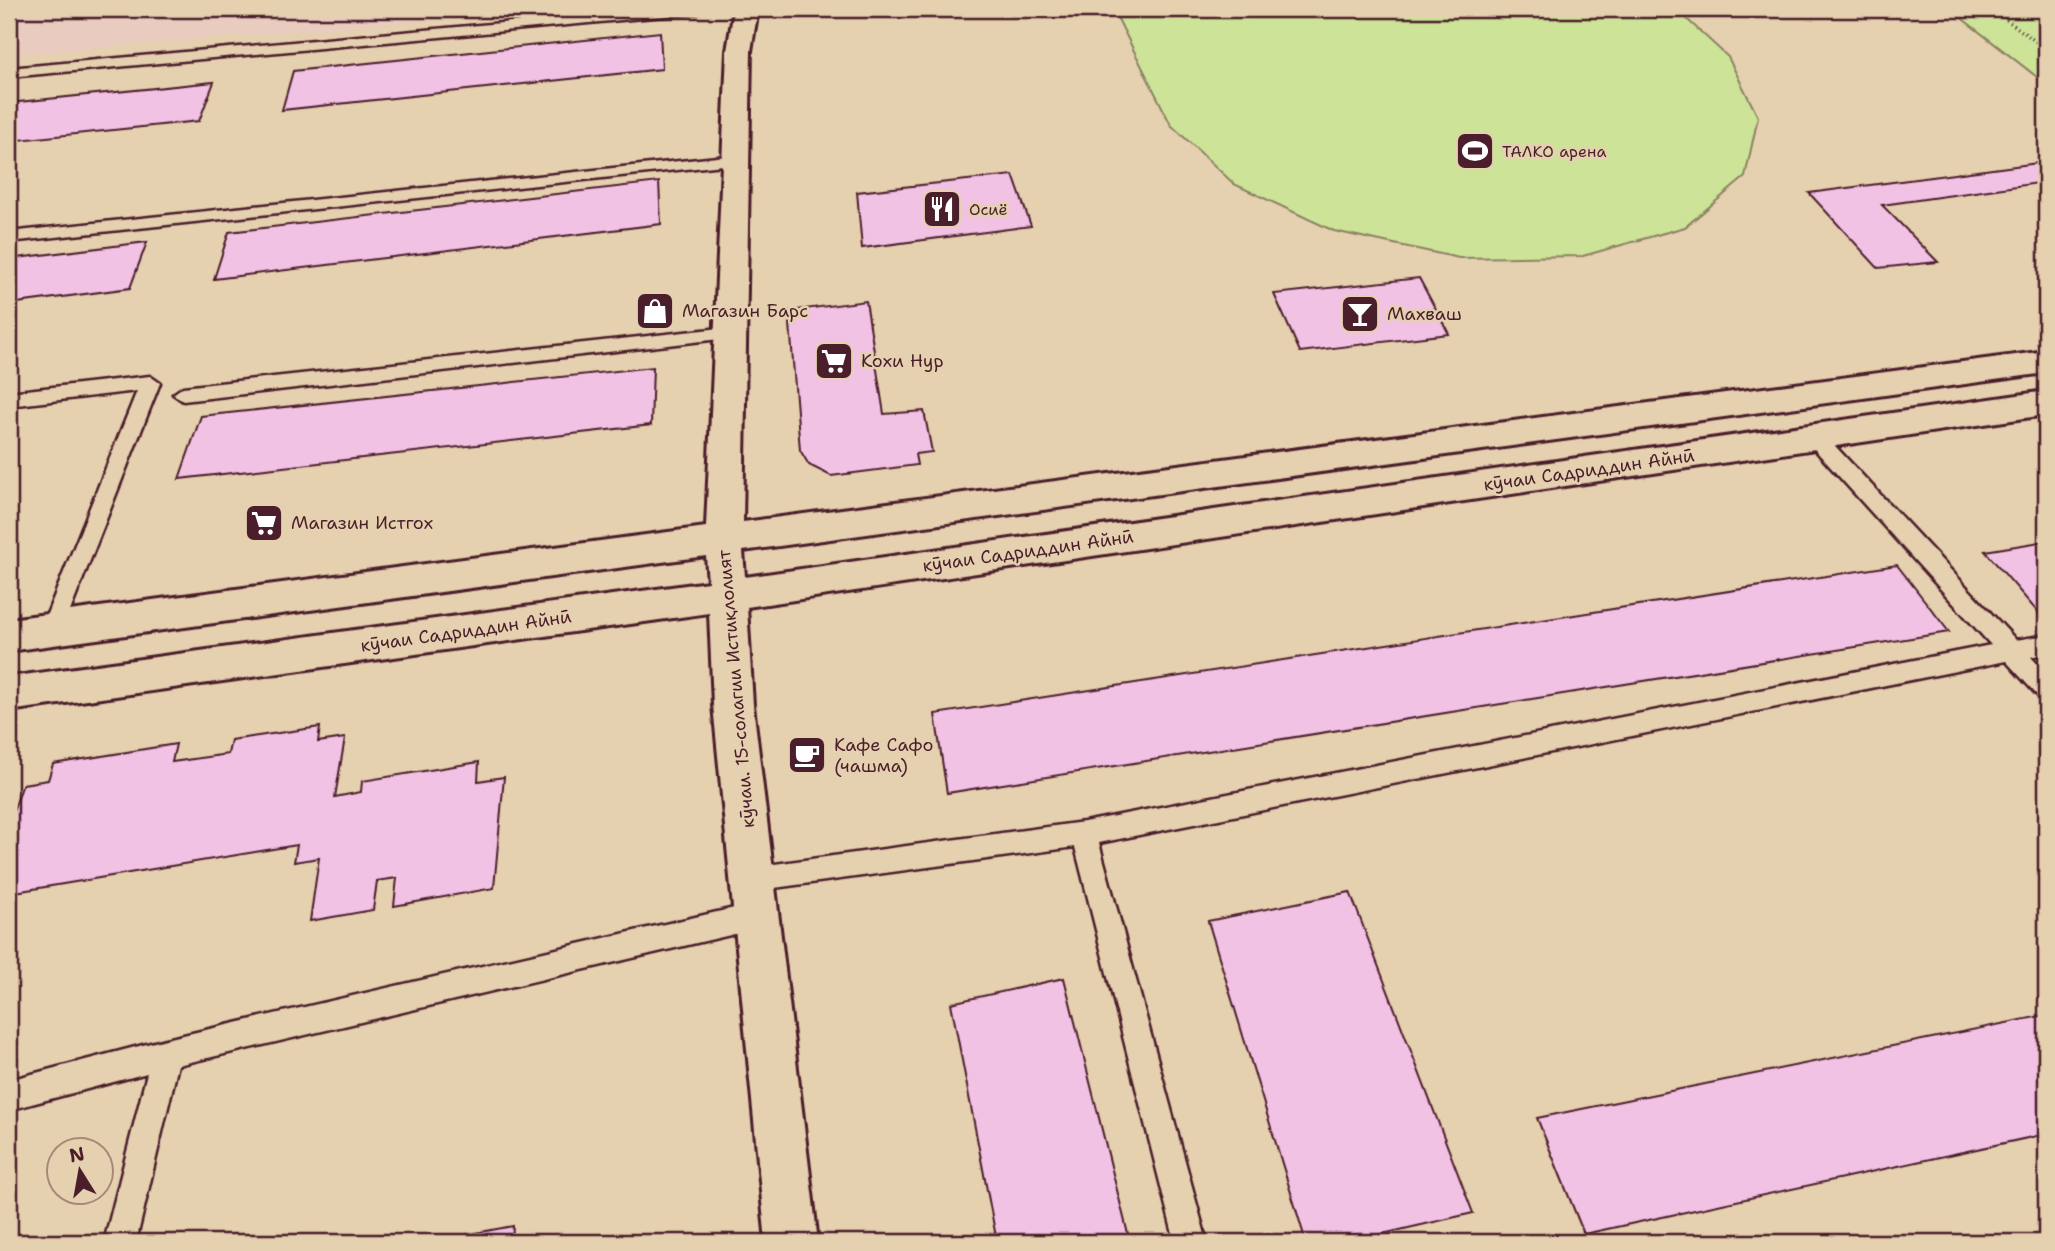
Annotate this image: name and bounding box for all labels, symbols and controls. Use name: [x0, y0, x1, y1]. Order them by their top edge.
sports icon: ТАЛКО арена: [1454, 130, 1496, 172]
place label: ТАЛКО арена: [1502, 141, 1606, 162]
restaurant icon: Осиё: [921, 188, 963, 230]
place label: Осиё: [969, 199, 1008, 220]
shop icon: Магазин Барс: [634, 290, 676, 332]
bar icon: Махваш: [1339, 293, 1381, 335]
place label: Магазин Барс: [682, 299, 808, 323]
place label: Махваш: [1387, 302, 1462, 326]
supermarket icon: Кохи Нур: [813, 340, 855, 382]
place label: Кохи Нур: [861, 349, 944, 373]
street label: кӯчаи Садриддин Айнӣ: [1482, 443, 1696, 497]
supermarket icon: Магазин Истгох: [243, 502, 285, 544]
place label: Магазин Истгох: [291, 511, 433, 535]
street label: кӯчаи Садриддин Айнӣ: [921, 524, 1135, 578]
street label: кӯчаи. 15-солагии Истиқлолият: [712, 548, 760, 829]
street label: кӯчаи Садриддин Айнӣ: [359, 604, 573, 658]
place label: Кафе Сафо (чашма): [834, 733, 934, 778]
cafe icon: Кафе Сафо (чашма): [786, 734, 828, 776]
north arrow: [46, 1136, 116, 1206]
text: N: [67, 1141, 87, 1169]

